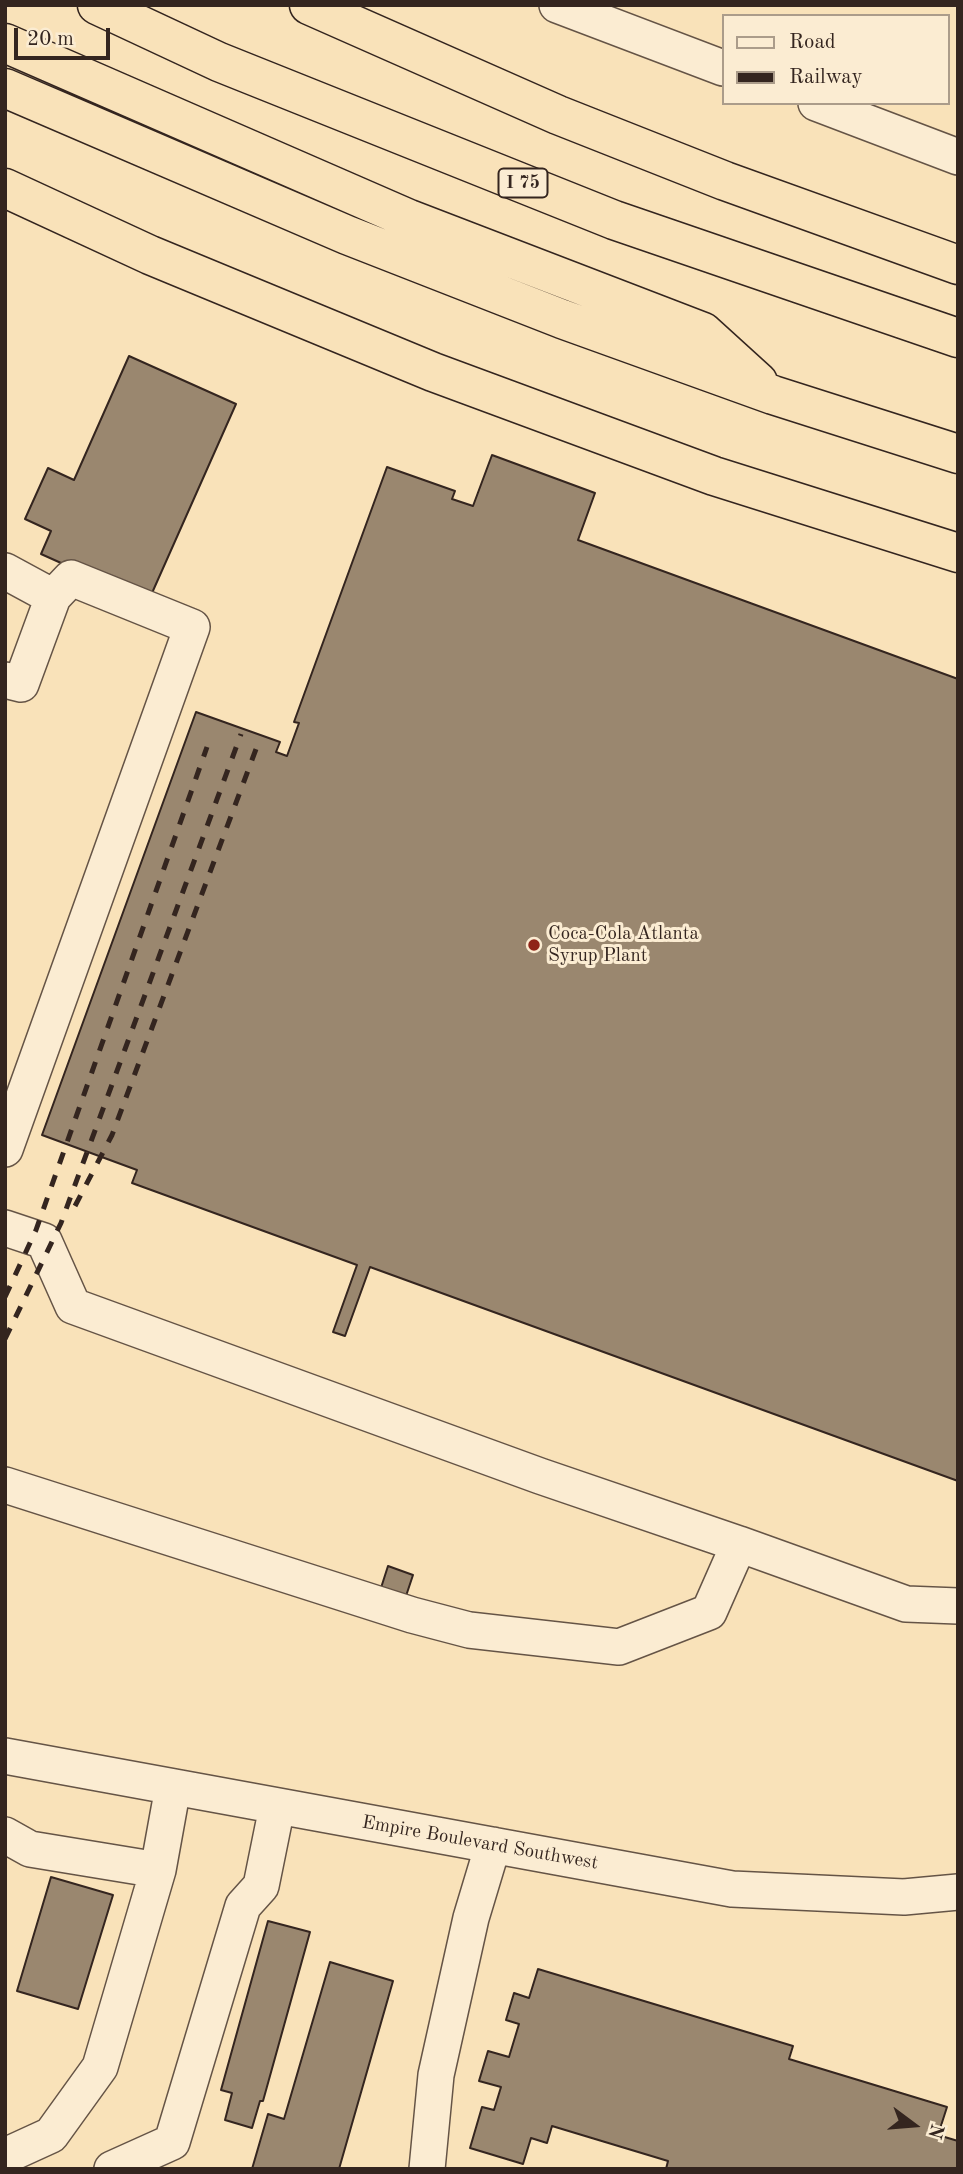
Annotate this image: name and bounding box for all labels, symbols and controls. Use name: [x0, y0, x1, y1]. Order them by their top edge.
scale bar: [18, 14, 114, 58]
legend: [722, 14, 949, 105]
text: 20 m: [27, 29, 74, 50]
text: Road: [789, 32, 836, 53]
text: Railway: [789, 67, 863, 88]
road number: I 75: [498, 168, 548, 198]
place label: Coca-Cola Atlanta Syrup Plant: [548, 923, 699, 967]
marker: Coca-Cola Atlanta Syrup Plant: [526, 937, 542, 953]
street label: Empire Boulevard Southwest: [360, 1811, 600, 1875]
north arrow: [879, 2090, 949, 2160]
text: N: [924, 2121, 946, 2141]

